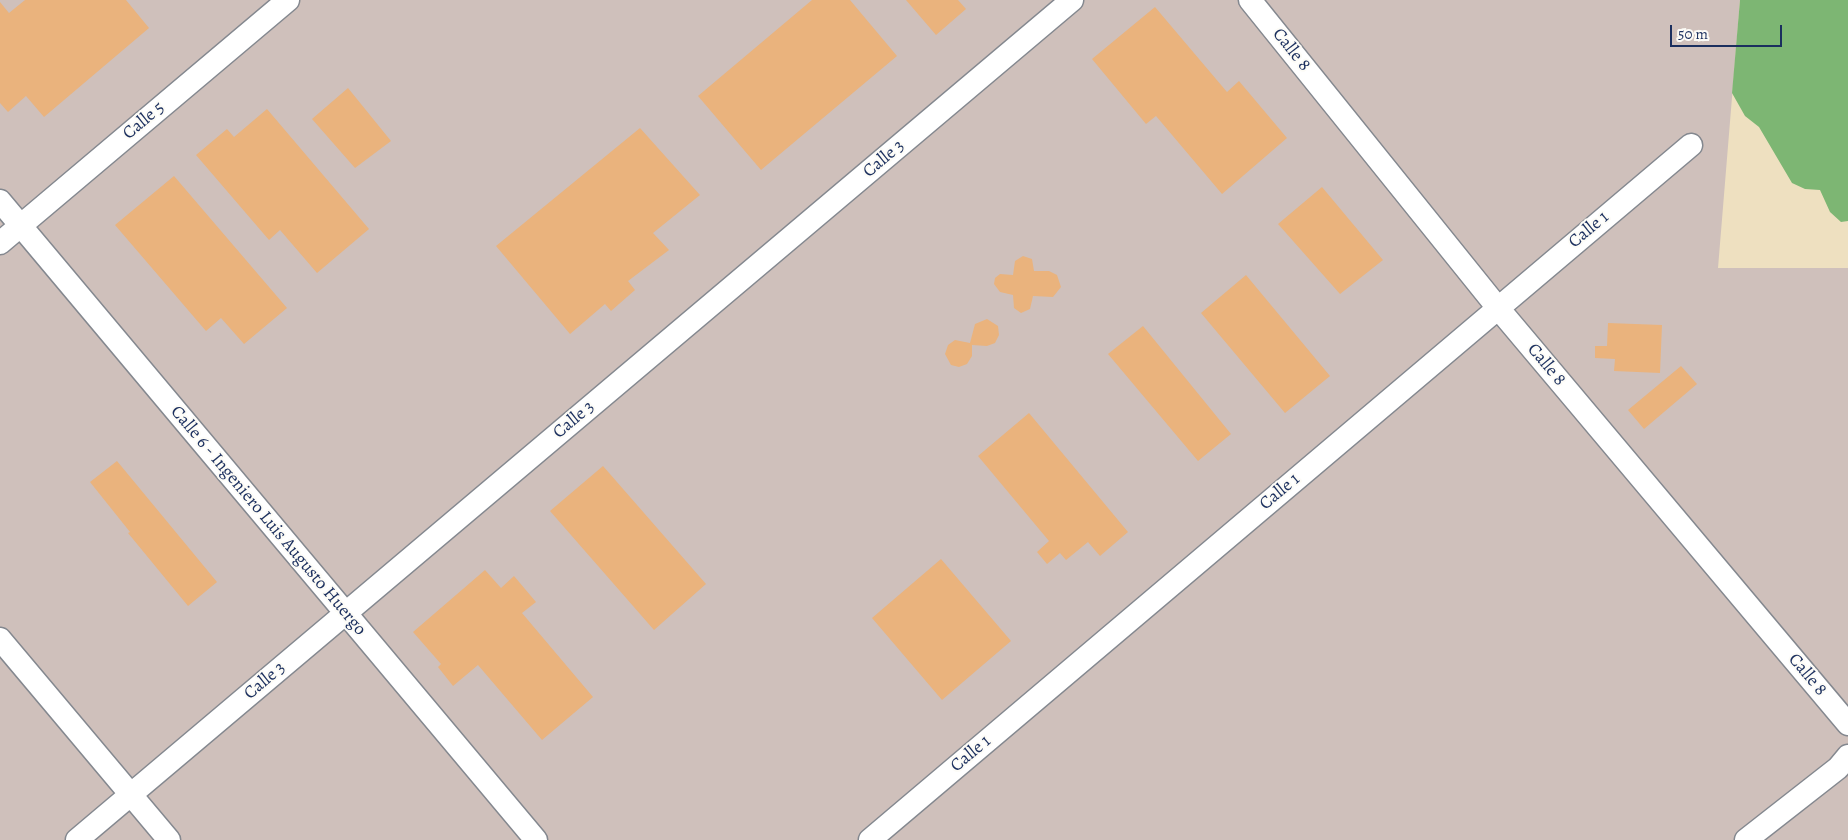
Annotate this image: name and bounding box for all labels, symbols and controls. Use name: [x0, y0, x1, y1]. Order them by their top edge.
scale bar: [1673, 15, 1786, 47]
street label: Calle 8: [1267, 24, 1315, 76]
text: 50 m: [1678, 24, 1708, 44]
street label: Calle 5: [119, 97, 169, 145]
street label: Calle 3: [859, 135, 909, 183]
street label: Calle 1: [1564, 207, 1614, 253]
street label: Calle 8: [1522, 339, 1570, 391]
street label: Calle 3: [549, 396, 599, 444]
street label: Calle 6 - Ingeniero Luis Augusto Huergo: [165, 402, 371, 640]
street label: Calle 1: [1255, 469, 1305, 515]
street label: Calle 8: [1783, 649, 1831, 701]
street label: Calle 3: [240, 657, 290, 705]
street label: Calle 1: [946, 731, 996, 777]

